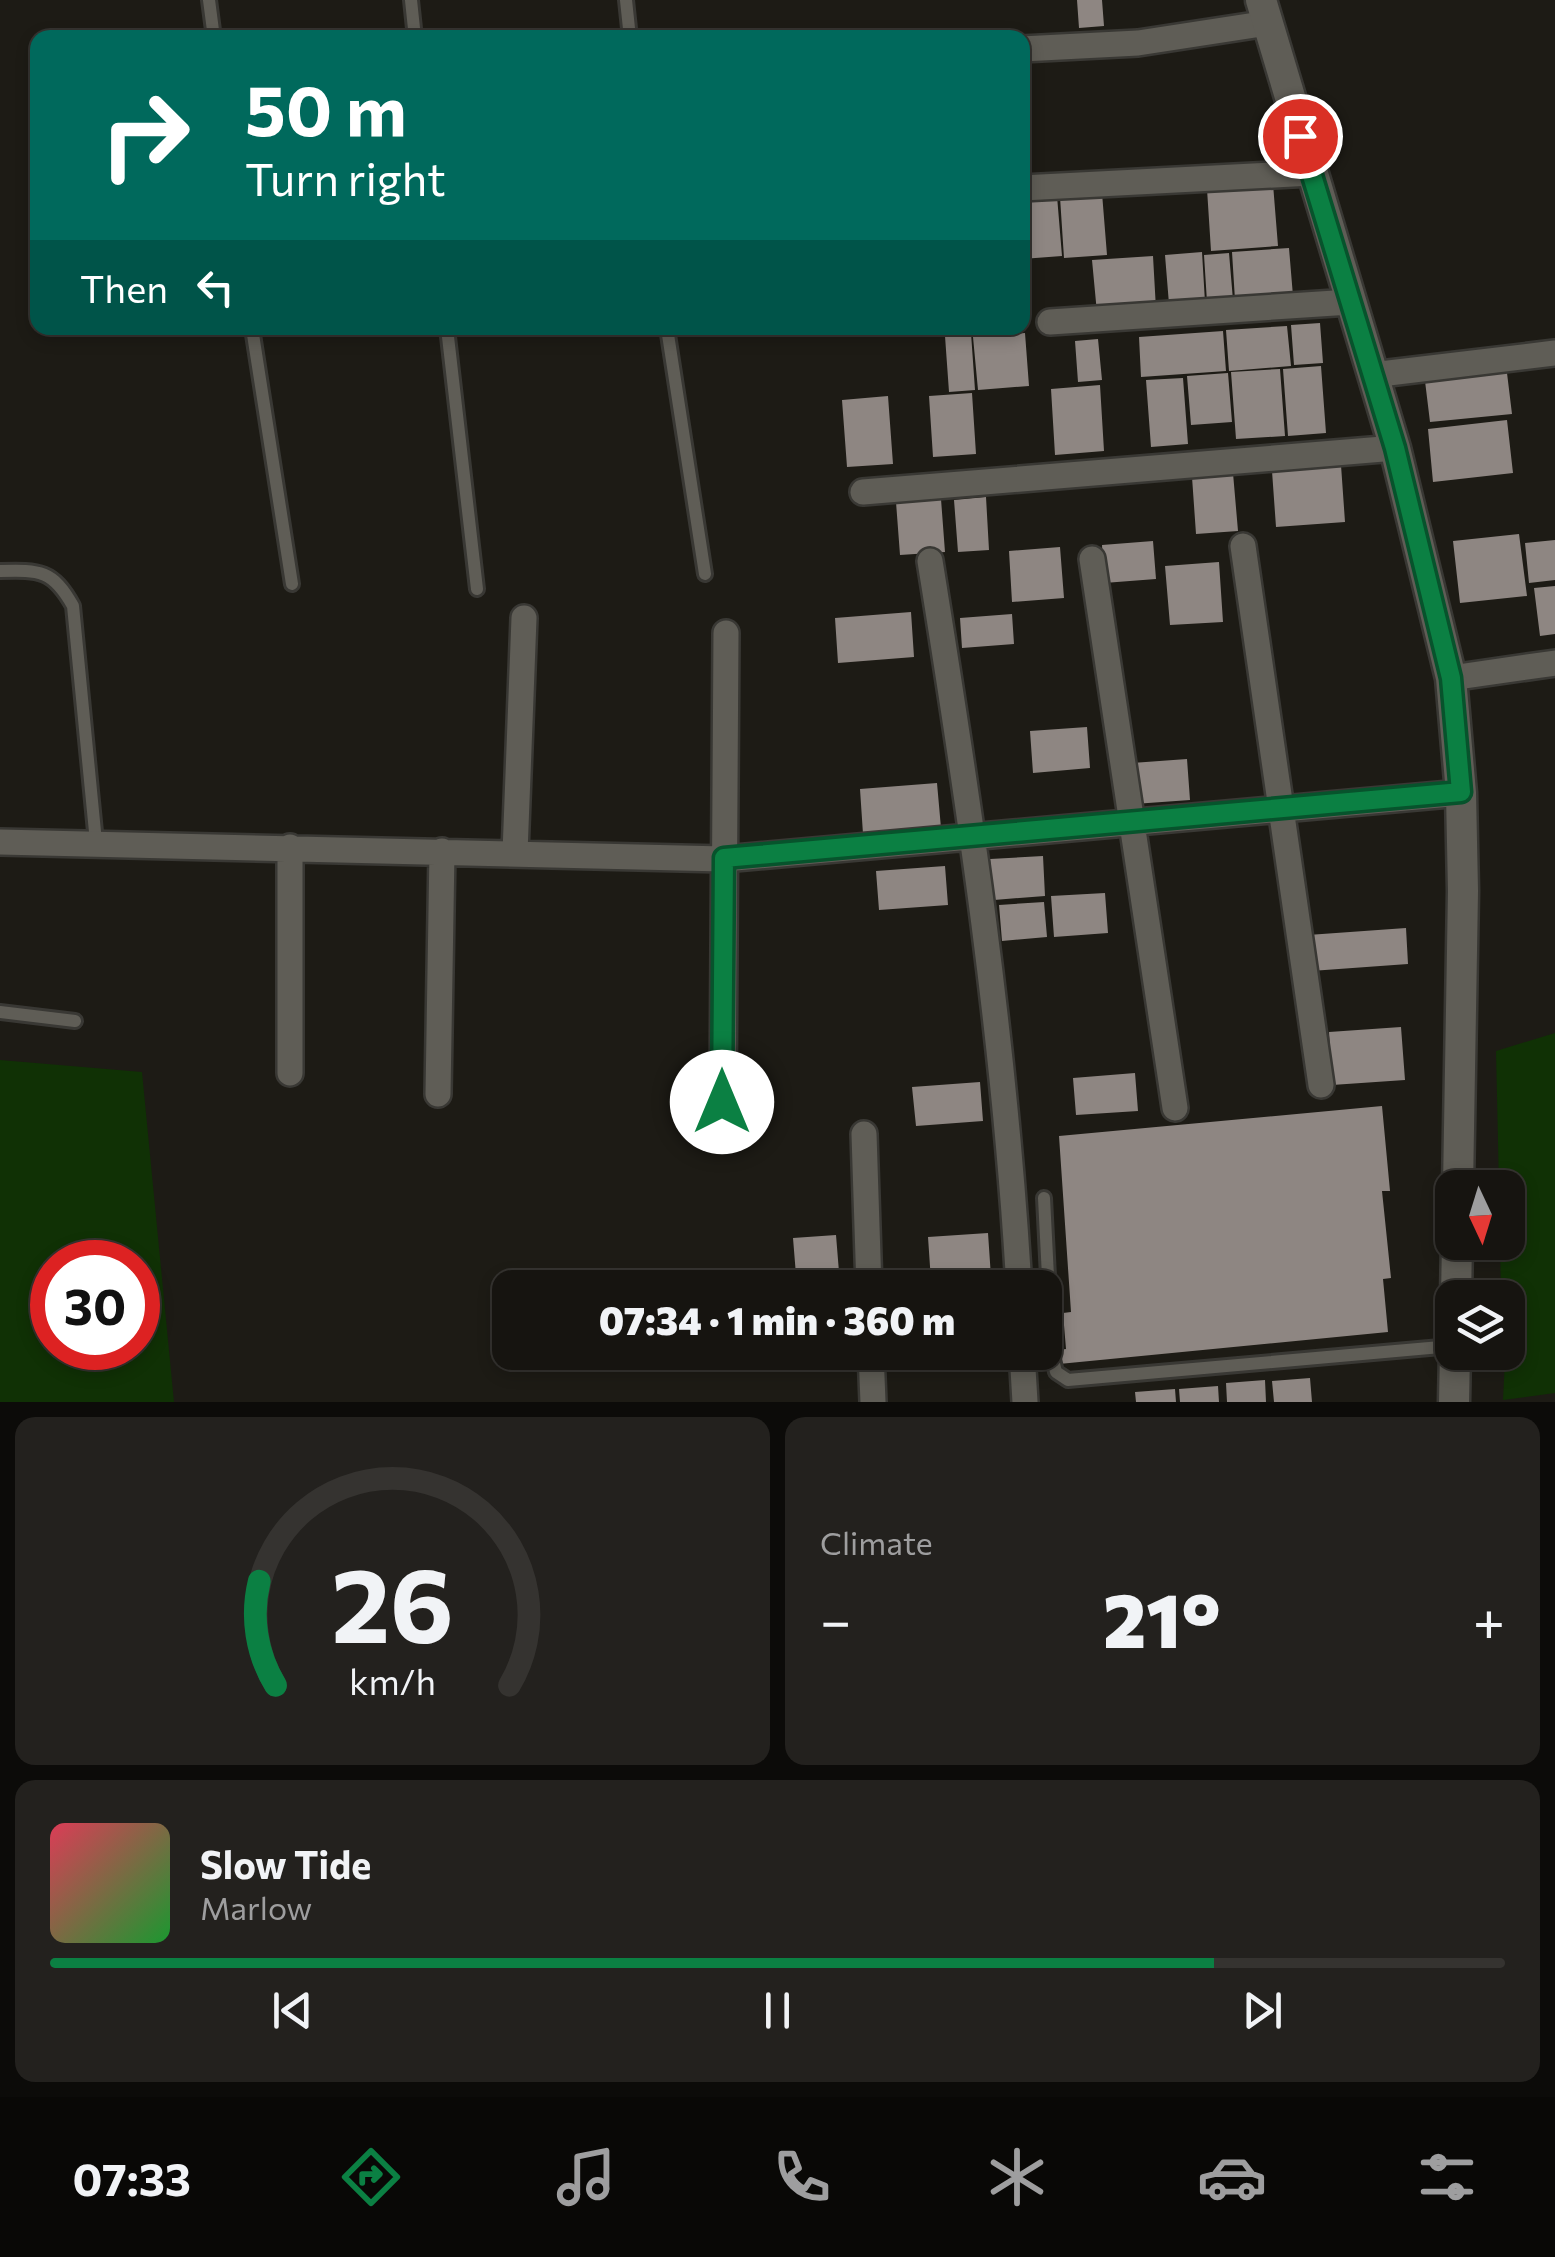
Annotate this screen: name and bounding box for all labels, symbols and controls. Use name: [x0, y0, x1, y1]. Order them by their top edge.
text: 50 m: [245, 65, 407, 150]
icon: right: [80, 70, 210, 200]
pin: [1258, 94, 1343, 179]
icon: arrive: [1273, 109, 1328, 164]
text: Turn right: [245, 150, 446, 205]
icon: left: [188, 260, 243, 315]
text: Then: [80, 264, 168, 311]
position arrow: [670, 1050, 774, 1154]
north arrow: [1435, 1170, 1525, 1260]
map controls: [1435, 1170, 1525, 1370]
speed limit sign: 30: [30, 1240, 160, 1370]
button: layers: [1435, 1280, 1525, 1370]
text: 07:34 · 1 min · 360 m: [599, 1296, 955, 1343]
text: Climate: [820, 1522, 933, 1562]
text: 26: [331, 1537, 454, 1664]
text: 21°: [1103, 1572, 1221, 1663]
text: −: [820, 1585, 851, 1652]
text: +: [1473, 1585, 1505, 1652]
text: km/h: [349, 1659, 436, 1702]
text: Slow Tide: [200, 1840, 371, 1887]
text: Marlow: [200, 1887, 312, 1927]
icon: previous: [265, 1983, 320, 2038]
icon: pause: [750, 1983, 805, 2038]
icon: next: [1235, 1983, 1290, 2038]
icon: directions: [336, 2142, 406, 2212]
icon: music: [551, 2142, 621, 2212]
icon: phone: [767, 2142, 837, 2212]
icon: climate: [982, 2142, 1052, 2212]
icon: car: [1197, 2142, 1267, 2212]
icon: filters: [1412, 2142, 1482, 2212]
text: 07:33: [73, 2150, 191, 2205]

